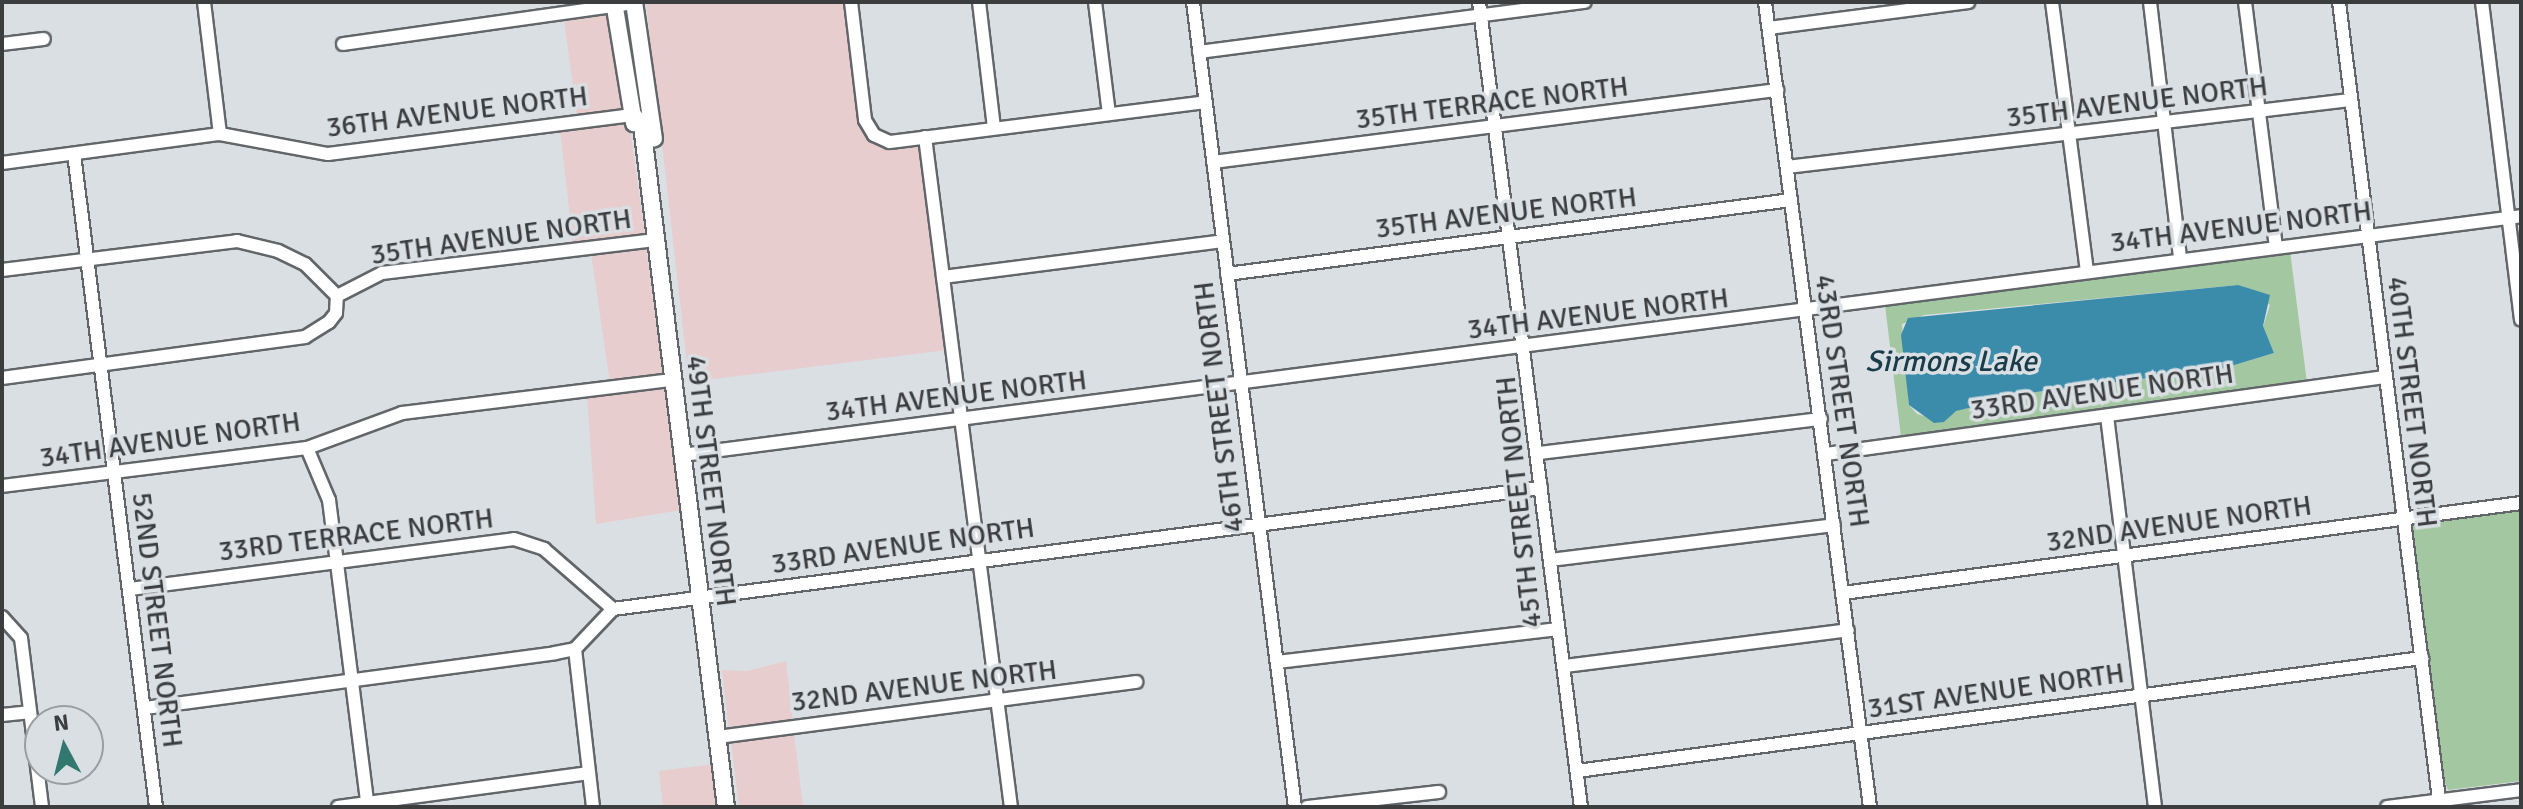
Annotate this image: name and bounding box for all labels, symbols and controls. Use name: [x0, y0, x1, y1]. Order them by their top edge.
street label: 35TH AVENUE NORTH: [2004, 69, 2270, 135]
street label: 35TH TERRACE NORTH: [1354, 70, 1630, 136]
street label: 36TH AVENUE NORTH: [324, 79, 590, 145]
street label: 35TH AVENUE NORTH: [1373, 180, 1639, 246]
street label: 34TH AVENUE NORTH: [2108, 194, 2374, 260]
street label: 35TH AVENUE NORTH: [368, 202, 634, 272]
street label: 43RD STREET NORTH: [1808, 272, 1876, 530]
street label: 40TH STREET NORTH: [2380, 275, 2444, 529]
street label: 46TH STREET NORTH: [1187, 280, 1251, 534]
street label: 34TH AVENUE NORTH: [1465, 281, 1731, 347]
water label: Sirmons Lake: [1865, 344, 2037, 380]
street label: 49TH STREET NORTH: [679, 354, 743, 608]
street label: 33RD AVENUE NORTH: [1968, 357, 2236, 427]
street label: 34TH AVENUE NORTH: [823, 363, 1089, 429]
street label: 45TH STREET NORTH: [1489, 375, 1549, 629]
street label: 34TH AVENUE NORTH: [37, 405, 303, 475]
street label: 32ND AVENUE NORTH: [2044, 489, 2314, 559]
street label: 52ND STREET NORTH: [125, 490, 189, 750]
street label: 33RD TERRACE NORTH: [217, 501, 495, 569]
street label: 33RD AVENUE NORTH: [769, 511, 1037, 581]
street label: 32ND AVENUE NORTH: [789, 653, 1059, 719]
street label: 31ST AVENUE NORTH: [1865, 656, 2127, 726]
north arrow: [24, 705, 104, 785]
text: N: [52, 708, 71, 737]

